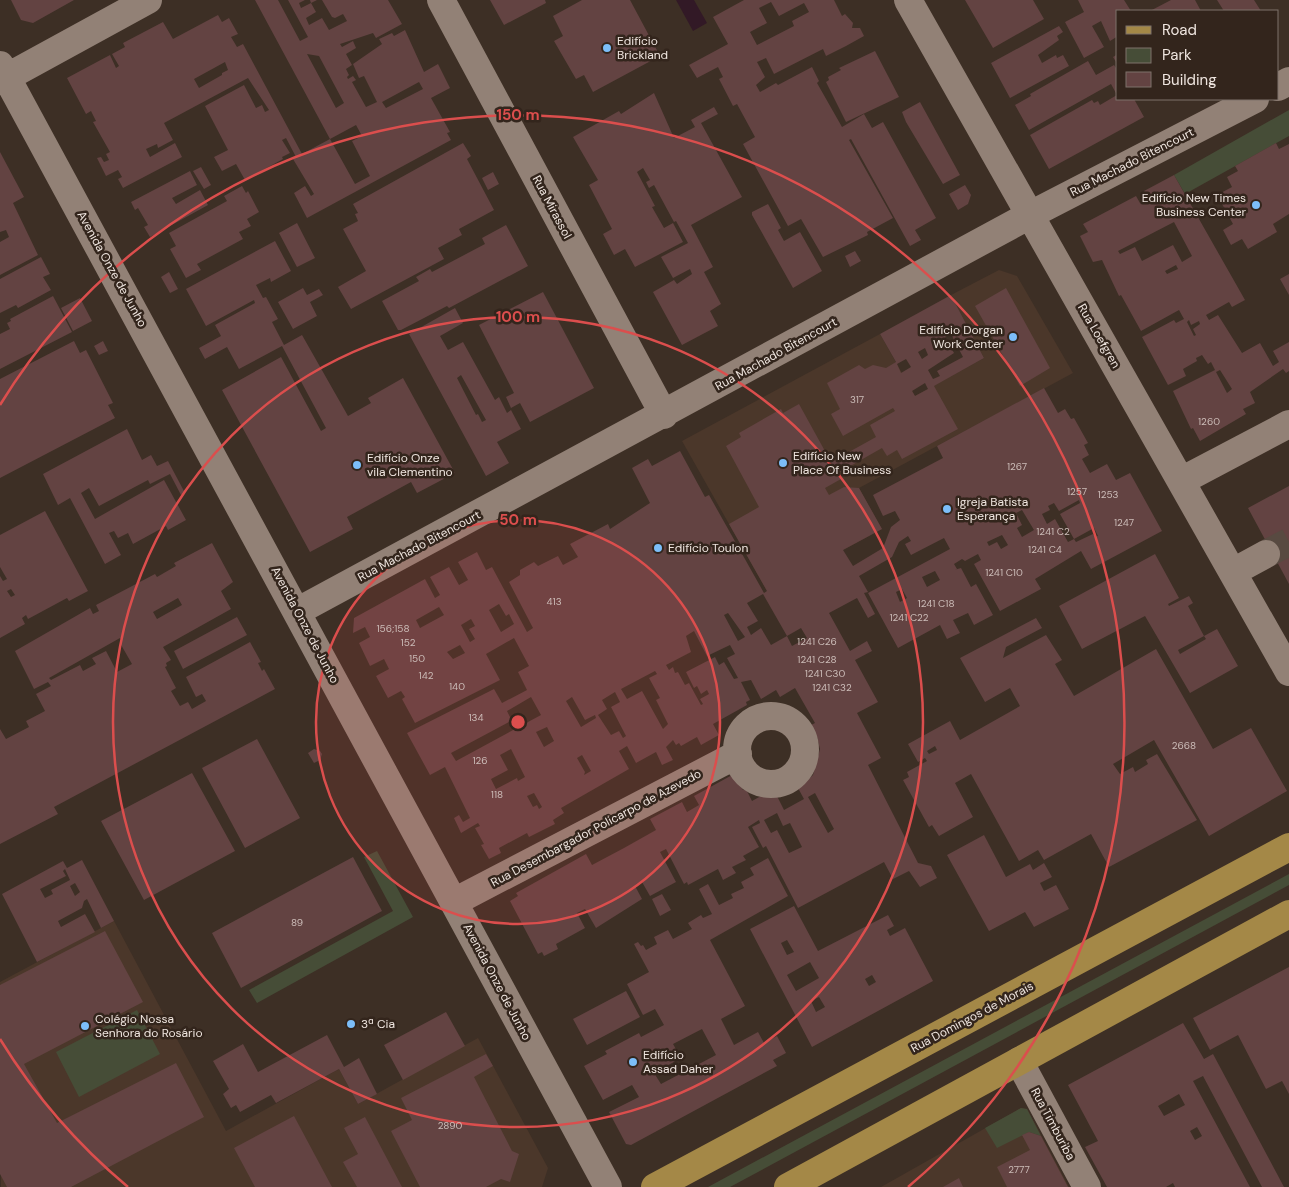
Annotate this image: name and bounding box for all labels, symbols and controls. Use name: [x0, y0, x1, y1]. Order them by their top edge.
legend: [1116, 10, 1279, 100]
text: Road: [1162, 20, 1197, 40]
place label: Edifício Brickland: [617, 33, 668, 63]
marker: Edifício Brickland: [601, 42, 613, 54]
text: Park: [1162, 45, 1192, 65]
text: Building: [1162, 70, 1217, 90]
text: 150 m: [497, 105, 540, 125]
street label: Rua Machado Bitencourt: [1067, 124, 1197, 200]
street label: Rua Mirassol: [529, 173, 575, 241]
place label: Edifício New Times Business Center: [1142, 190, 1247, 220]
marker: Edifício New Times Business Center: [1250, 199, 1262, 211]
street label: Avenida Onze de Junho: [73, 208, 151, 330]
street label: Rua Loefgren: [1074, 301, 1124, 371]
text: 100 m: [496, 307, 540, 327]
street label: Rua Machado Bitencourt: [712, 314, 840, 394]
place label: Edifício Dorgan Work Center: [919, 322, 1004, 352]
marker: Edifício Dorgan Work Center: [1007, 331, 1019, 343]
house number: 317: [850, 393, 864, 406]
house number: 1260: [1198, 415, 1220, 428]
place label: Edifício New Place Of Business: [793, 448, 891, 478]
place label: Edifício Onze vila Clementino: [367, 450, 453, 480]
marker: Edifício New Place Of Business: [777, 457, 789, 469]
marker: Edifício Onze vila Clementino: [351, 459, 363, 471]
house number: 1267: [1007, 460, 1027, 473]
house number: 1257: [1067, 485, 1087, 498]
house number: 1253: [1098, 488, 1119, 501]
place label: Igreja Batista Esperança: [957, 494, 1028, 524]
marker: Igreja Batista Esperança: [941, 503, 953, 515]
street label: Rua Machado Bitencourt: [355, 507, 483, 585]
text: 50 m: [499, 510, 537, 530]
house number: 1247: [1114, 516, 1134, 529]
house number: 1241 C2: [1036, 525, 1070, 538]
place label: Edifício Toulon: [668, 540, 748, 556]
marker: Edifício Toulon: [652, 542, 664, 554]
house number: 1241 C4: [1028, 543, 1062, 556]
street label: Avenida Onze de Junho: [267, 564, 343, 686]
house number: 1241 C10: [985, 566, 1023, 579]
house number: 413: [546, 595, 562, 608]
house number: 1241 C18: [918, 597, 954, 610]
house number: 1241 C22: [889, 611, 929, 624]
house number: 156;158: [376, 622, 410, 635]
house number: 1241 C26: [797, 635, 837, 648]
house number: 152: [401, 636, 416, 649]
house number: 150: [409, 652, 425, 665]
house number: 1241 C28: [797, 653, 837, 666]
house number: 1241 C30: [805, 667, 845, 680]
house number: 142: [419, 669, 434, 682]
house number: 140: [449, 680, 465, 693]
house number: 1241 C32: [812, 681, 852, 694]
house number: 134: [468, 711, 484, 724]
centre of rings: [509, 713, 527, 731]
house number: 2668: [1172, 739, 1196, 752]
house number: 126: [472, 754, 488, 767]
street label: Rua Desembargador Policarpo de Azevedo: [488, 766, 704, 890]
house number: 118: [491, 788, 503, 801]
house number: 89: [291, 916, 303, 929]
street label: Avenida Onze de Junho: [459, 921, 535, 1043]
street label: Rua Domingos de Morais: [908, 978, 1036, 1056]
place label: Colégio Nossa Senhora do Rosário: [95, 1011, 203, 1041]
place label: 3ª Cia: [361, 1016, 395, 1032]
marker: 3ª Cia: [345, 1018, 357, 1030]
marker: Colégio Nossa Senhora do Rosário: [79, 1020, 91, 1032]
place label: Edifício Assad Daher: [643, 1047, 714, 1077]
marker: Edifício Assad Daher: [627, 1056, 639, 1068]
street label: Rua Timburiba: [1027, 1085, 1079, 1163]
house number: 2890: [438, 1119, 462, 1132]
house number: 2777: [1008, 1163, 1030, 1176]

